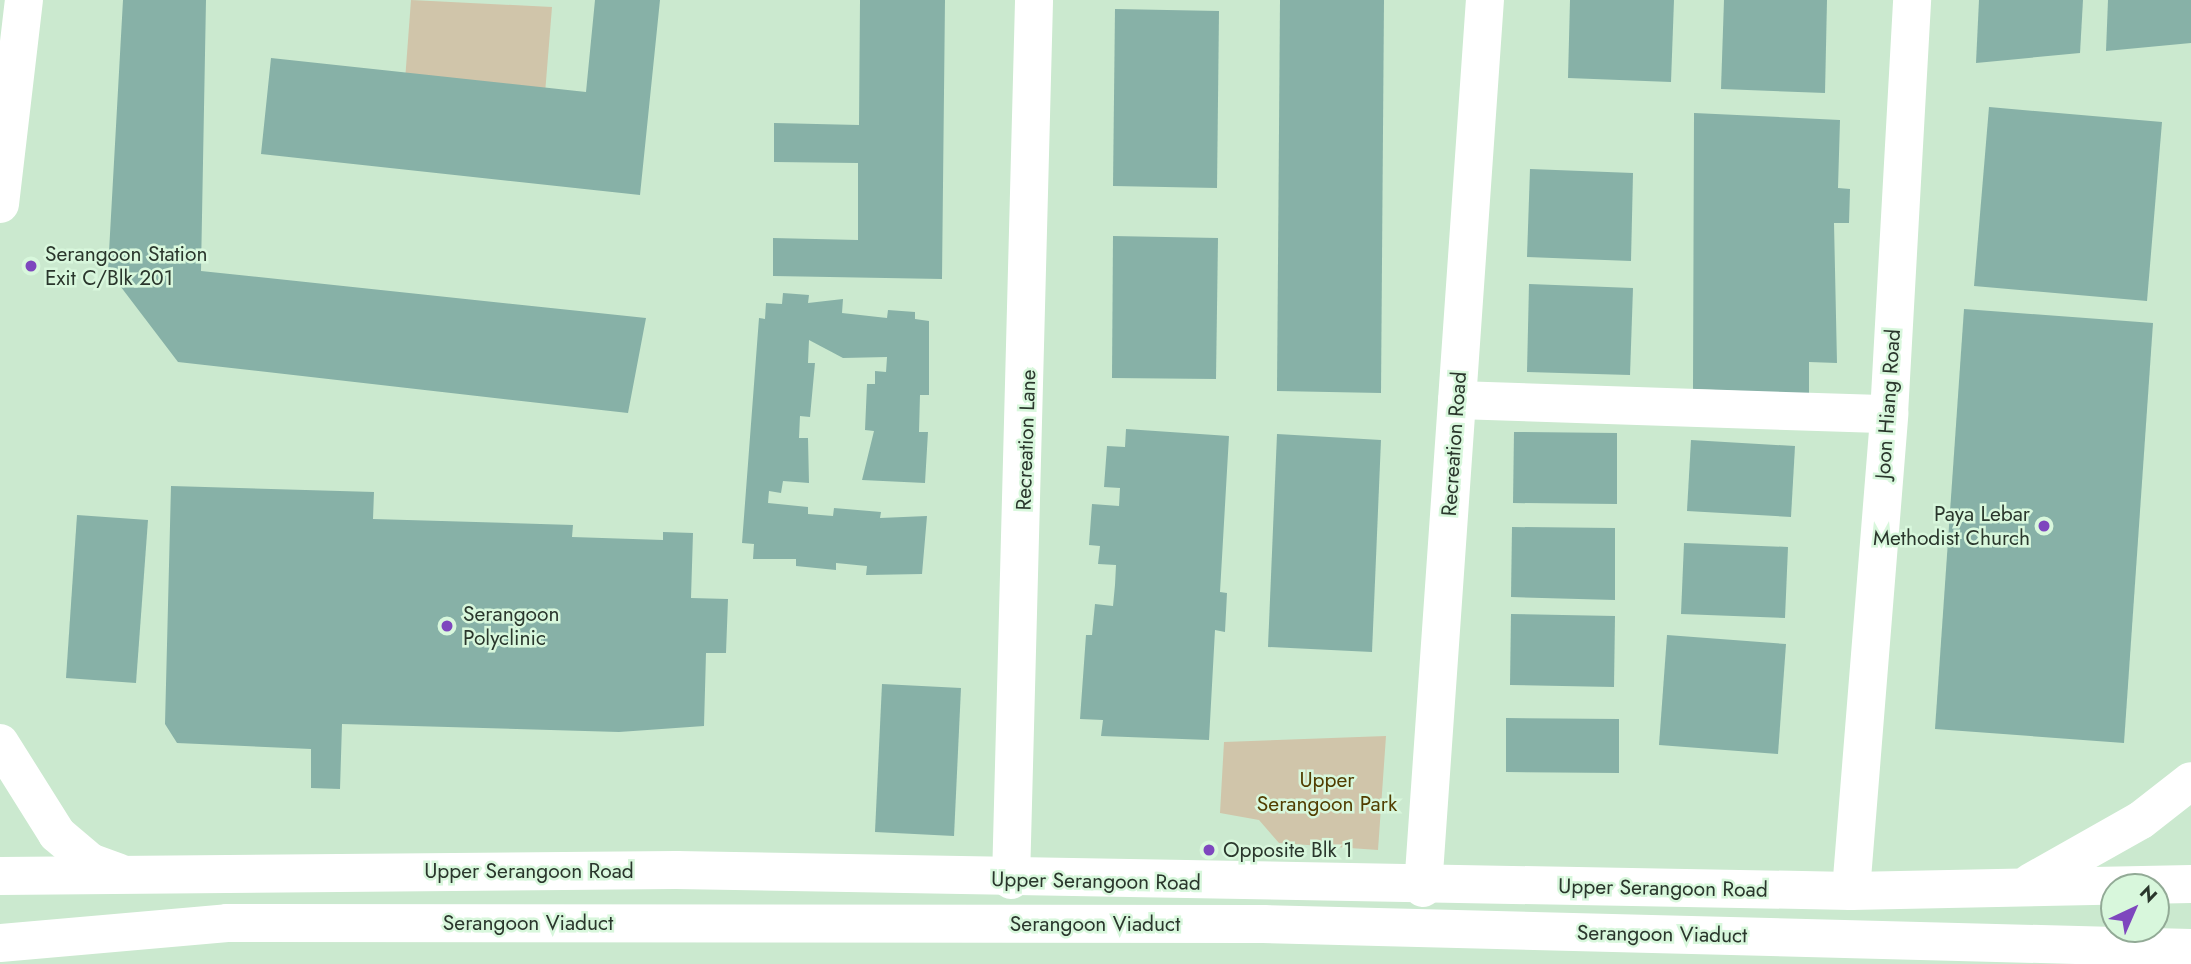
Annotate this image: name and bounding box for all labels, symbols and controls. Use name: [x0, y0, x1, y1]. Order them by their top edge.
place label: Serangoon Station Exit C/Blk 201: [45, 241, 208, 291]
marker: Serangoon Station Exit C/Blk 201: [23, 258, 39, 274]
street label: Joon Hiang Road: [1870, 328, 1906, 480]
street label: Recreation Lane: [1011, 369, 1041, 511]
street label: Recreation Road: [1436, 371, 1472, 517]
place label: Paya Lebar Methodist Church: [1873, 501, 2030, 551]
marker: Paya Lebar Methodist Church: [2036, 518, 2052, 534]
place label: Serangoon Polyclinic: [463, 601, 560, 651]
marker: Serangoon Polyclinic: [437, 616, 457, 636]
park label: Upper Serangoon Park: [1257, 767, 1397, 817]
place label: Opposite Blk 1: [1223, 837, 1353, 863]
marker: Opposite Blk 1: [1201, 842, 1217, 858]
street label: Upper Serangoon Road: [424, 858, 634, 884]
street label: Upper Serangoon Road: [991, 867, 1201, 895]
north arrow: [2100, 873, 2170, 943]
street label: Upper Serangoon Road: [1558, 874, 1768, 902]
text: N: [2134, 879, 2163, 909]
street label: Serangoon Viaduct: [443, 910, 613, 936]
street label: Serangoon Viaduct: [1010, 911, 1180, 937]
street label: Serangoon Viaduct: [1577, 920, 1747, 948]

